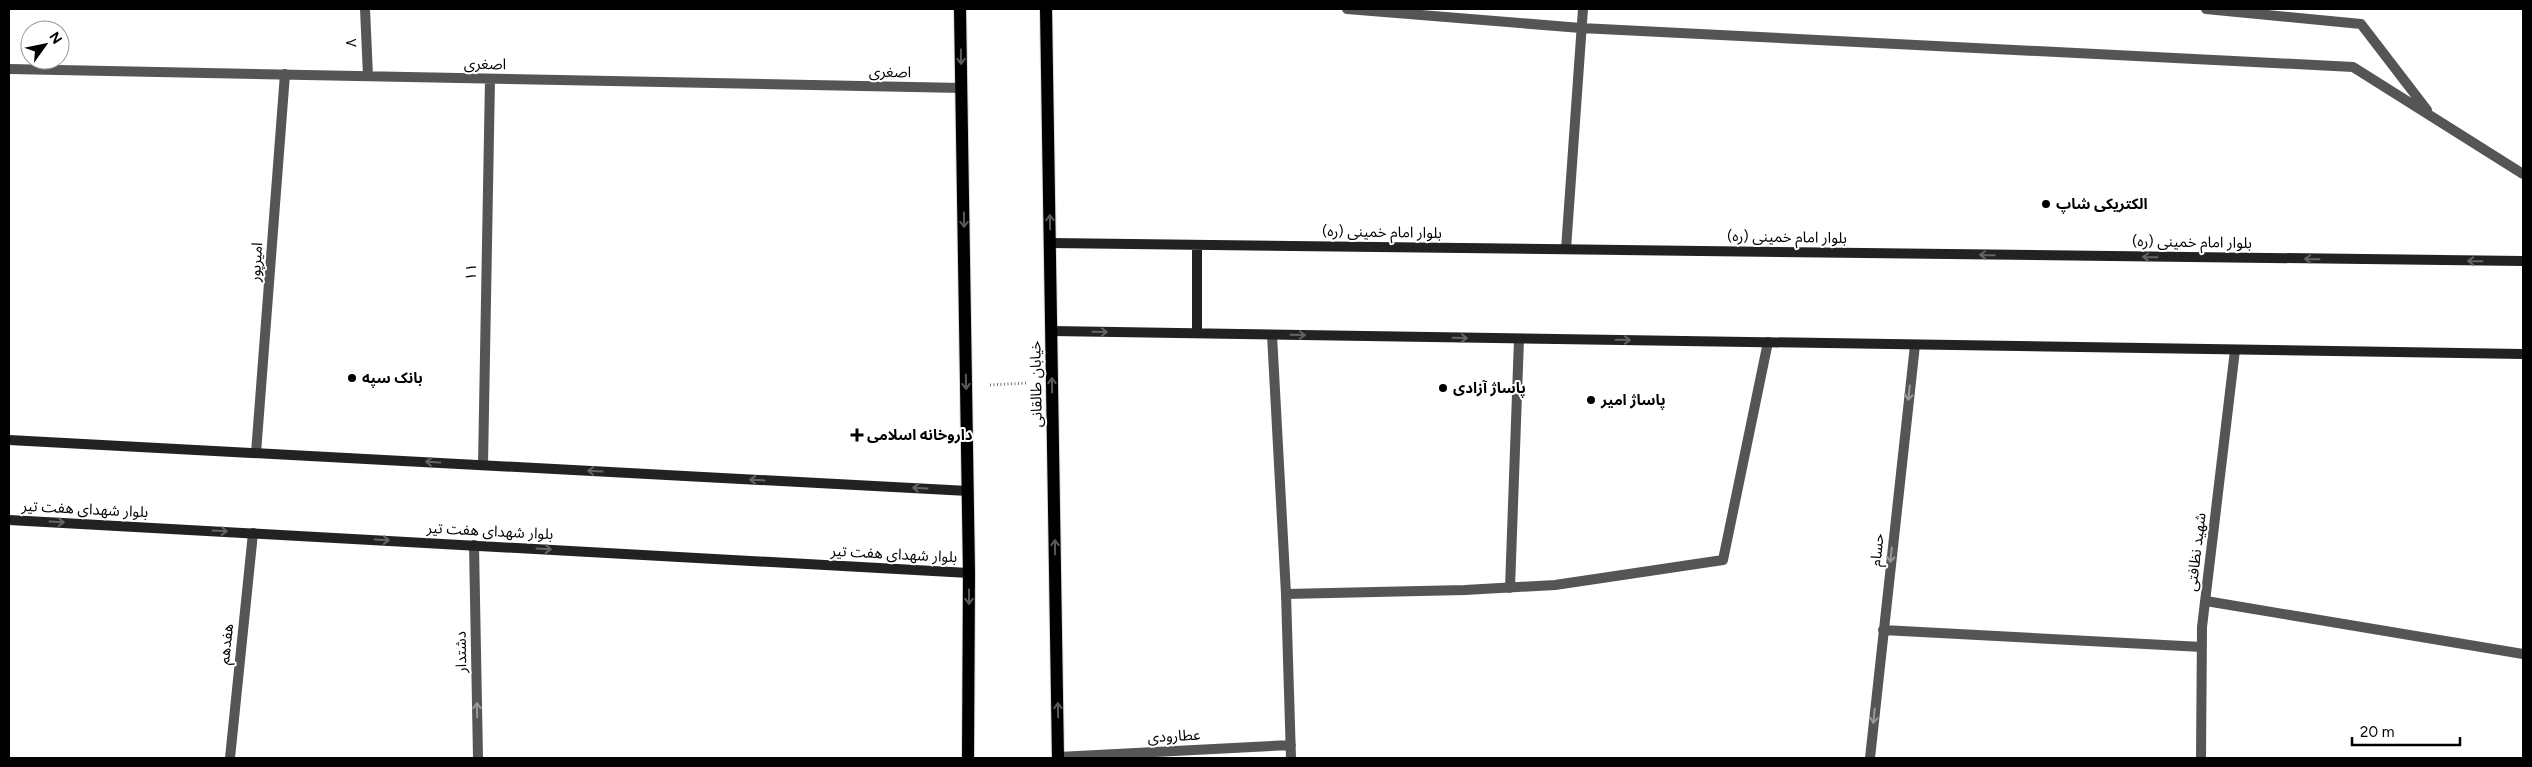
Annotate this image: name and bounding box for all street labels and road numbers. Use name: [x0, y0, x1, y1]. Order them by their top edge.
street label: ۸: [342, 38, 360, 48]
street label: اصغری: [464, 55, 506, 73]
street label: اصغری: [869, 63, 911, 81]
street label: بلوار امام خمینی (ره): [1322, 222, 1442, 244]
street label: بلوار امام خمینی (ره): [1727, 227, 1847, 249]
street label: بلوار امام خمینی (ره): [2132, 232, 2252, 254]
street label: امیرپور: [246, 242, 267, 283]
street label: ۱۱: [462, 263, 480, 281]
street label: خیابان طالقانی: [1026, 340, 1046, 427]
street label: بلوار شهدای هفت تیر: [20, 497, 149, 521]
street label: شهید نظافتی: [2182, 511, 2210, 592]
street label: بلوار شهدای هفت تیر: [425, 519, 554, 543]
street label: حسام: [1866, 532, 1890, 568]
street label: بلوار شهدای هفت تیر: [829, 542, 958, 566]
street label: هفدهم: [215, 623, 239, 666]
street label: دشتدار: [452, 631, 470, 674]
street label: عطارودی: [1147, 726, 1202, 746]

